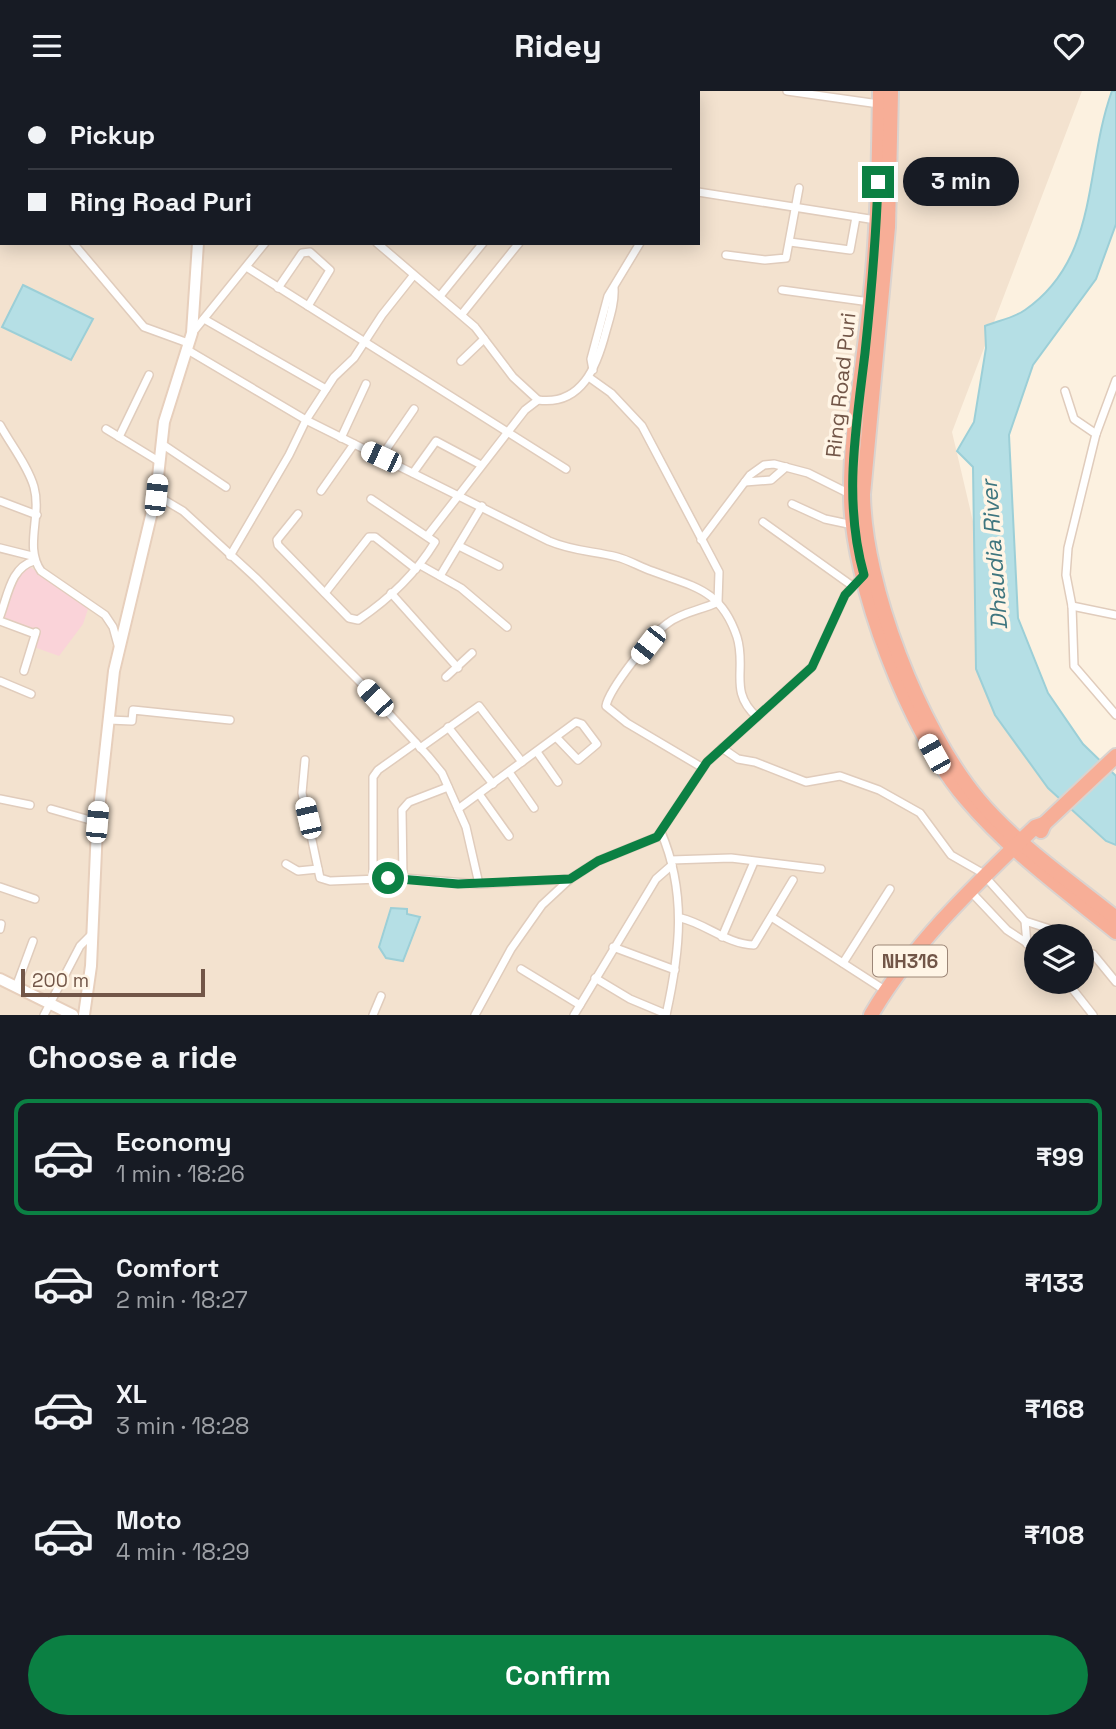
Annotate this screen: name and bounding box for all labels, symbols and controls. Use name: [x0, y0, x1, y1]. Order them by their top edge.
text: Ridey: [514, 26, 602, 66]
icon: menu: [28, 27, 66, 65]
icon: heart: [1050, 27, 1088, 65]
text: Pickup: [70, 118, 155, 152]
callout: 3 min: [903, 157, 1018, 207]
route end: [862, 166, 894, 198]
text: 3 min: [931, 166, 991, 196]
text: Ring Road Puri: [70, 185, 252, 219]
street label: Ring Road Puri: [819, 311, 862, 459]
car: [358, 439, 405, 475]
car: [144, 473, 169, 517]
water label: Dhaudia River: [974, 477, 1014, 631]
car: [627, 622, 670, 668]
car: [353, 675, 398, 721]
car: [915, 731, 954, 777]
car: [294, 795, 323, 841]
car: [85, 800, 110, 844]
route start: [372, 862, 404, 894]
map controls: [1024, 924, 1094, 994]
button: layers: [1024, 924, 1094, 994]
road number: NH316: [873, 946, 947, 977]
scale bar: [21, 966, 205, 998]
text: 200 m: [32, 968, 89, 993]
text: Choose a ride: [28, 1037, 238, 1077]
text: Economy: [116, 1125, 232, 1159]
icon: car: [32, 1126, 95, 1189]
text: ₹99: [1036, 1140, 1084, 1174]
text: 1 min · 18:26: [116, 1159, 245, 1189]
text: Comfort: [116, 1251, 219, 1285]
icon: car: [32, 1252, 95, 1315]
text: ₹133: [1024, 1266, 1084, 1300]
text: 2 min · 18:27: [116, 1285, 248, 1315]
text: XL: [116, 1377, 147, 1411]
icon: car: [32, 1378, 95, 1441]
text: ₹168: [1024, 1392, 1084, 1426]
text: 3 min · 18:28: [116, 1411, 249, 1441]
text: Moto: [116, 1503, 182, 1537]
icon: car: [32, 1504, 95, 1567]
text: ₹108: [1024, 1518, 1084, 1552]
text: 4 min · 18:29: [116, 1537, 250, 1567]
button: Confirm: [28, 1635, 1088, 1715]

